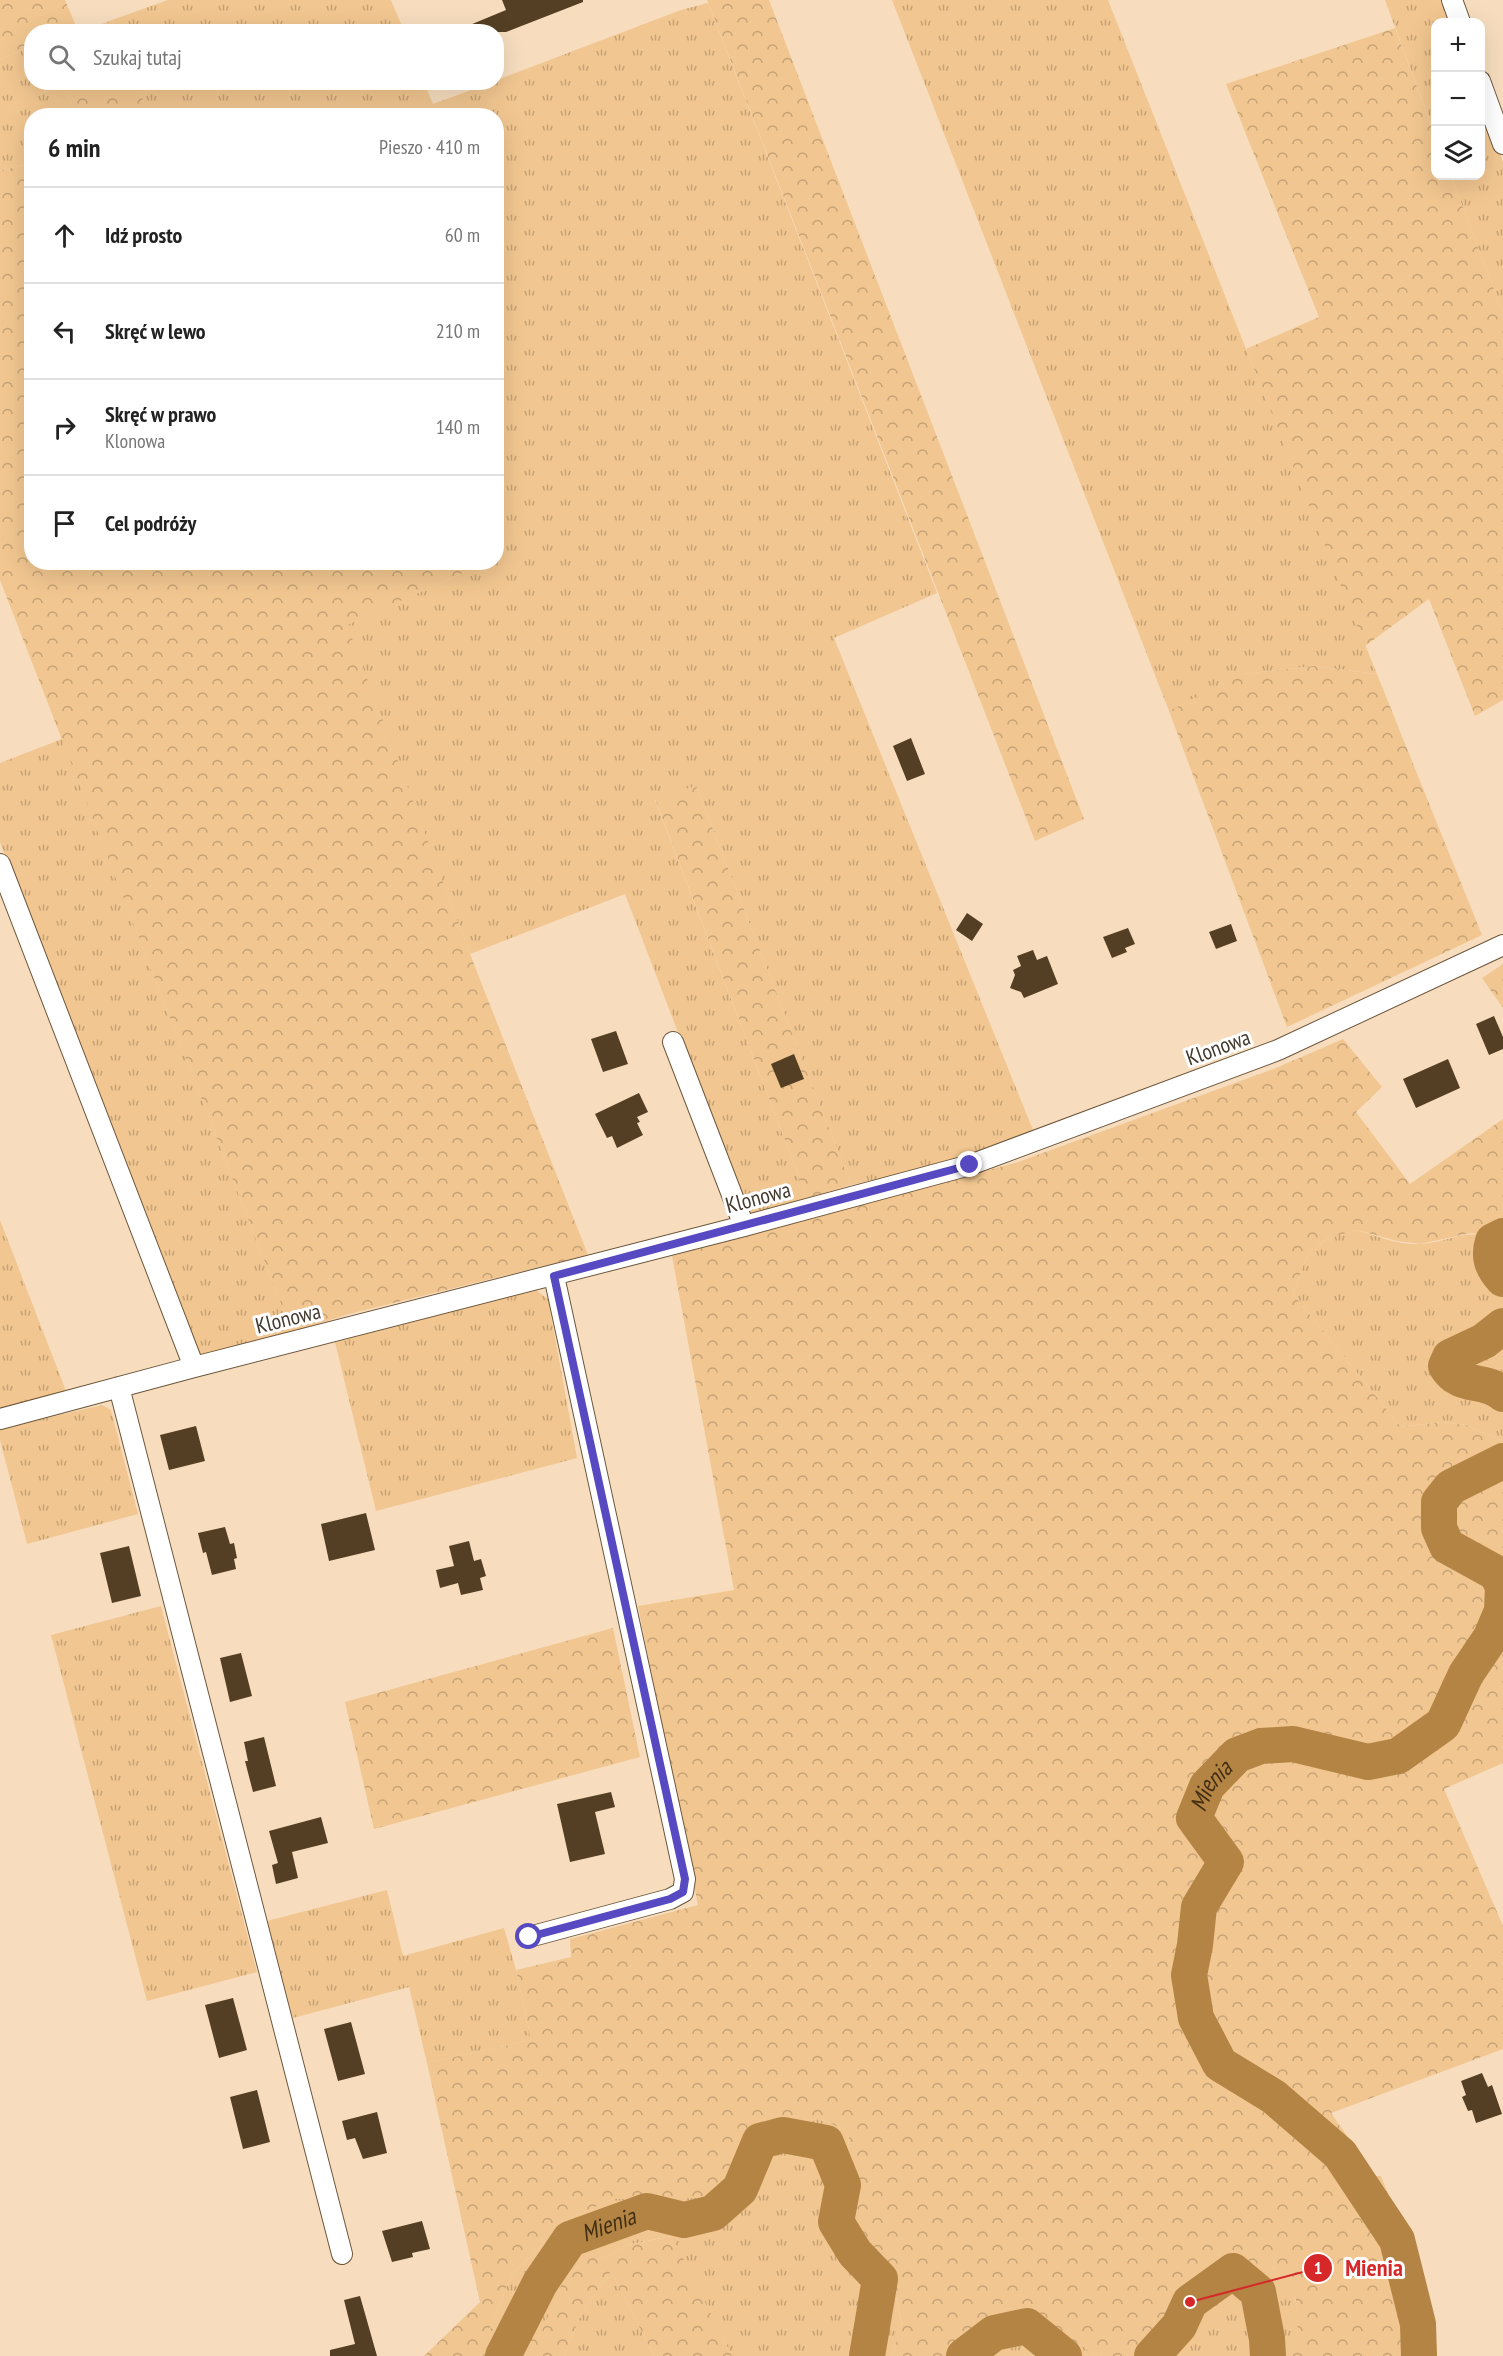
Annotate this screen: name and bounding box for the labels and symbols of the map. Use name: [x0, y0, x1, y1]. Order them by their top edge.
street label: Klonowa: [1182, 1023, 1254, 1071]
route end: [956, 1151, 982, 1177]
street label: Klonowa: [722, 1175, 794, 1219]
street label: Klonowa: [252, 1296, 324, 1340]
water label: Mienia: [1182, 1752, 1240, 1816]
route start: [515, 1923, 541, 1949]
water label: Mienia: [577, 2200, 641, 2249]
callout: Mienia: [1303, 2247, 1414, 2289]
text: Mienia: [1345, 2252, 1403, 2283]
text: 1: [1314, 2256, 1322, 2279]

